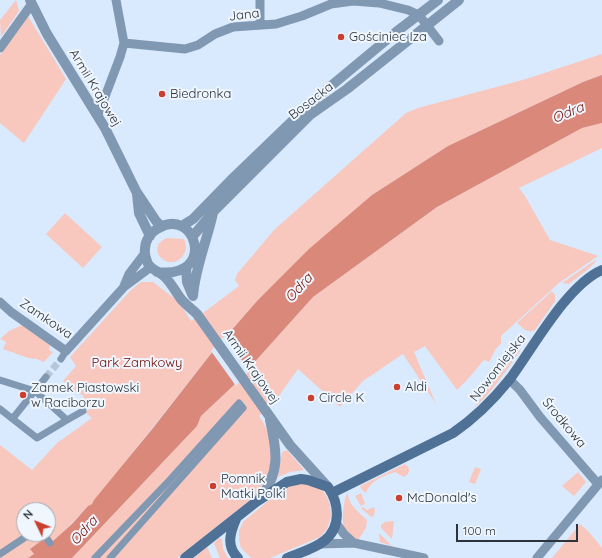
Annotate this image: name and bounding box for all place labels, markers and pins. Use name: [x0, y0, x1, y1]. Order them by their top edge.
place label: Gościniec Iza: [349, 29, 427, 45]
marker: Gościniec Iza: [336, 32, 346, 42]
place label: Biedronka: [170, 86, 231, 102]
marker: Biedronka: [157, 89, 167, 99]
place label: Aldi: [405, 379, 427, 395]
place label: Zamek Piastowski w Raciborzu: [31, 380, 139, 411]
marker: Aldi: [392, 382, 402, 392]
marker: Zamek Piastowski w Raciborzu: [18, 390, 28, 400]
place label: Circle K: [319, 390, 364, 406]
marker: Circle K: [306, 393, 316, 403]
place label: Pomnik Matki Polki: [221, 471, 286, 502]
marker: Pomnik Matki Polki: [208, 481, 218, 491]
place label: McDonald's: [407, 490, 477, 506]
marker: McDonald's: [394, 493, 404, 503]

